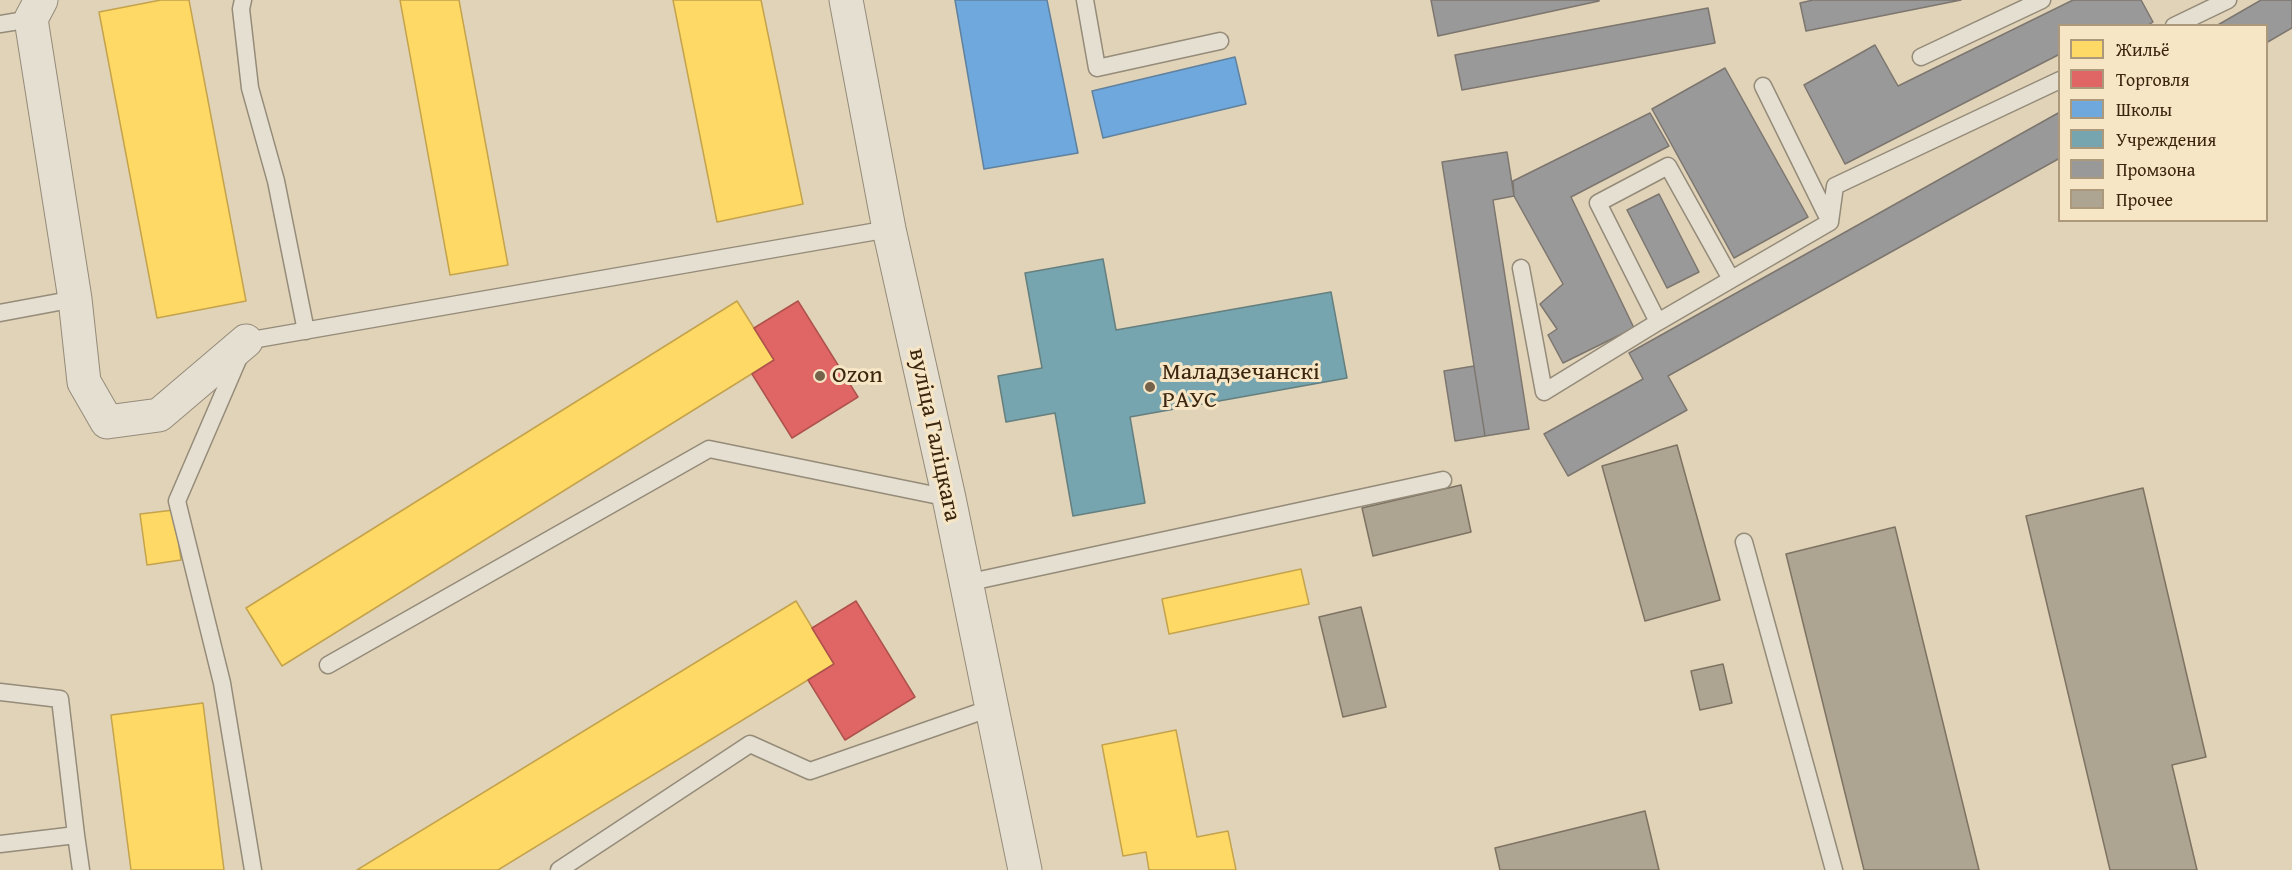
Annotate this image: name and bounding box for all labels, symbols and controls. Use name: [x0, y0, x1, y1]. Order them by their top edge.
legend: [2058, 24, 2268, 222]
text: Жильё: [2116, 36, 2170, 63]
text: Торговля: [2116, 66, 2190, 93]
text: Школы: [2116, 96, 2172, 123]
text: Учреждения: [2116, 126, 2216, 153]
text: Промзона: [2116, 156, 2195, 183]
text: Прочее: [2116, 186, 2173, 213]
street label: вуліца Галіцкага: [902, 346, 966, 524]
place label: Маладзечанскі РАУС: [1162, 359, 1320, 415]
place label: Ozon: [832, 362, 883, 390]
marker: Ozon: [813, 369, 827, 383]
marker: Маладзечанскі РАУС: [1143, 380, 1157, 394]

